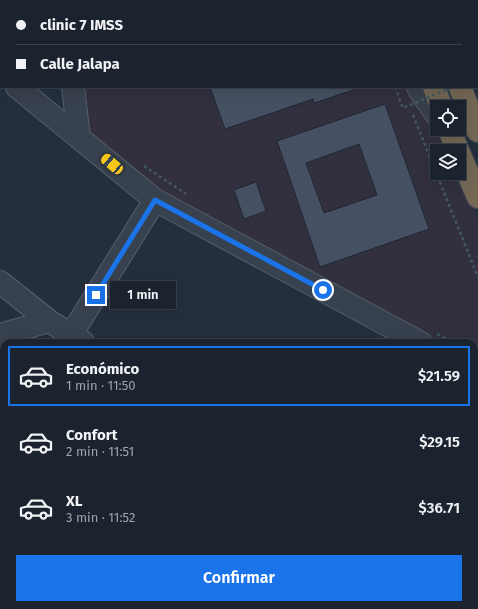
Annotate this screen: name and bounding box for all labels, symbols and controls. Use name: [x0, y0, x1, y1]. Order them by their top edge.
text: clinic 7 IMSS: [40, 16, 123, 34]
text: Calle Jalapa: [40, 55, 120, 73]
map controls: [430, 100, 466, 180]
button: locate: [430, 100, 466, 136]
button: layers: [430, 144, 466, 180]
car: [99, 152, 125, 176]
callout: 1 min: [110, 281, 176, 309]
route start: [314, 281, 332, 299]
route end: [87, 286, 105, 304]
text: 1 min: [127, 287, 159, 302]
icon: car: [18, 358, 54, 394]
text: Económico: [66, 360, 139, 378]
text: $21.59: [418, 367, 460, 385]
text: 1 min · 11:50: [66, 378, 136, 393]
icon: car: [18, 424, 54, 460]
text: Confort: [66, 426, 118, 444]
text: $29.15: [419, 433, 460, 451]
text: 2 min · 11:51: [66, 444, 134, 459]
icon: car: [18, 490, 54, 526]
text: XL: [66, 492, 82, 510]
text: $36.71: [419, 499, 460, 517]
text: 3 min · 11:52: [66, 510, 135, 525]
button: Confirmar: [16, 555, 462, 601]

